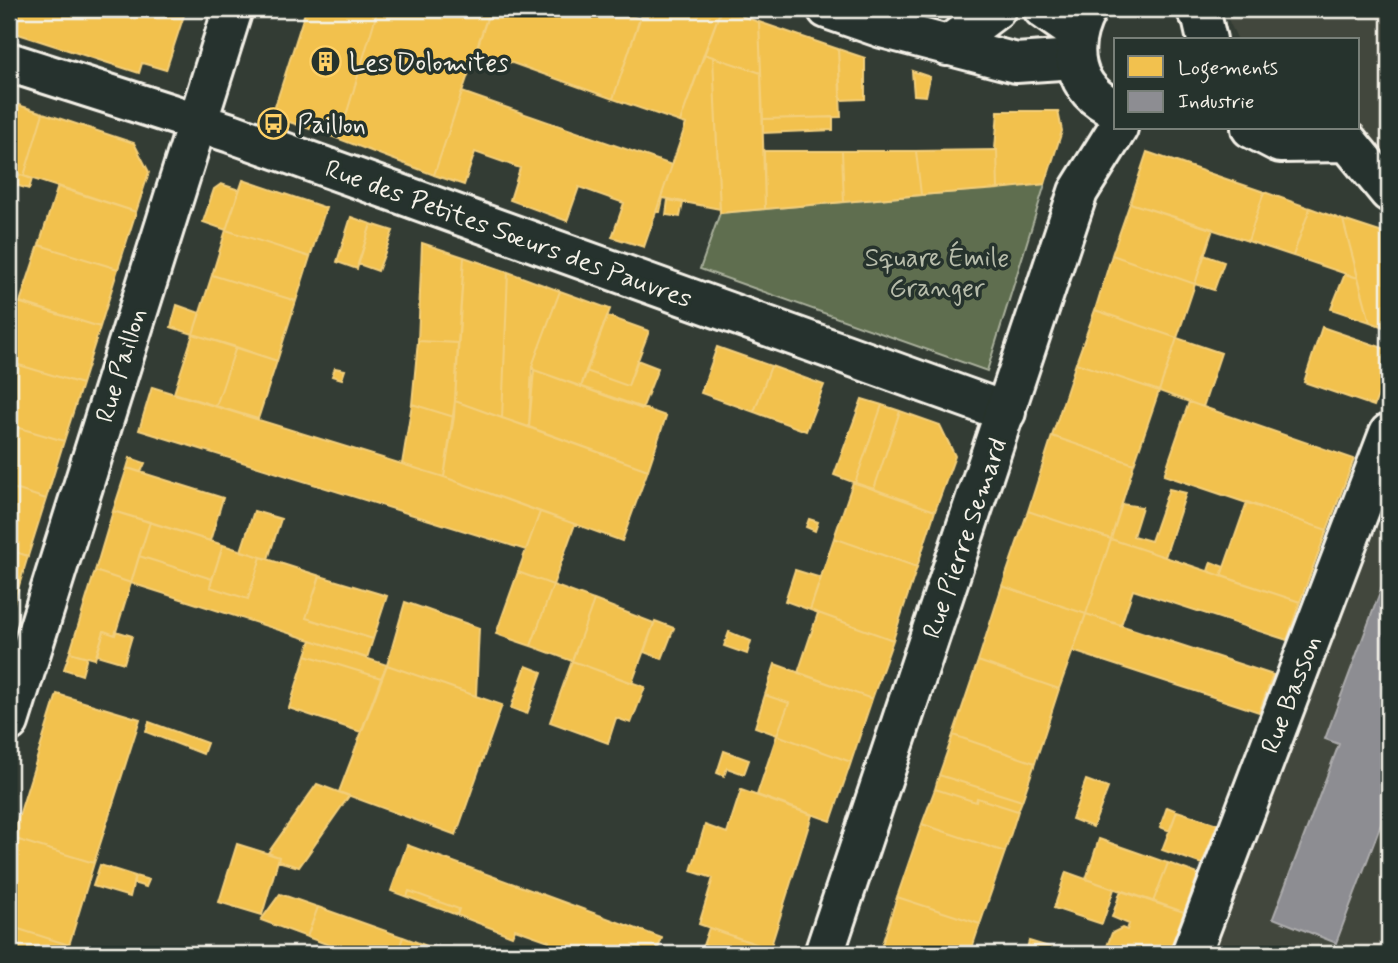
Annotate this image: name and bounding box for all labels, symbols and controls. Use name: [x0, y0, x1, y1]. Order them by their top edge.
legend: [1114, 38, 1360, 130]
building icon: Les Dolomites: [309, 45, 343, 79]
place label: Les Dolomites: [349, 47, 509, 81]
text: Logements: [1178, 54, 1278, 84]
text: Industrie: [1178, 88, 1254, 116]
bus stop icon: Paillon: [257, 107, 291, 141]
place label: Paillon: [297, 109, 366, 143]
street label: Rue des Petites Sœurs des Pauvres: [320, 153, 696, 317]
park label: Square Émile Granger: [865, 240, 1009, 306]
street label: Rue Paillon: [88, 304, 155, 427]
street label: Rue Pierre Semard: [916, 434, 1016, 643]
street label: Rue Basson: [1254, 631, 1330, 759]

